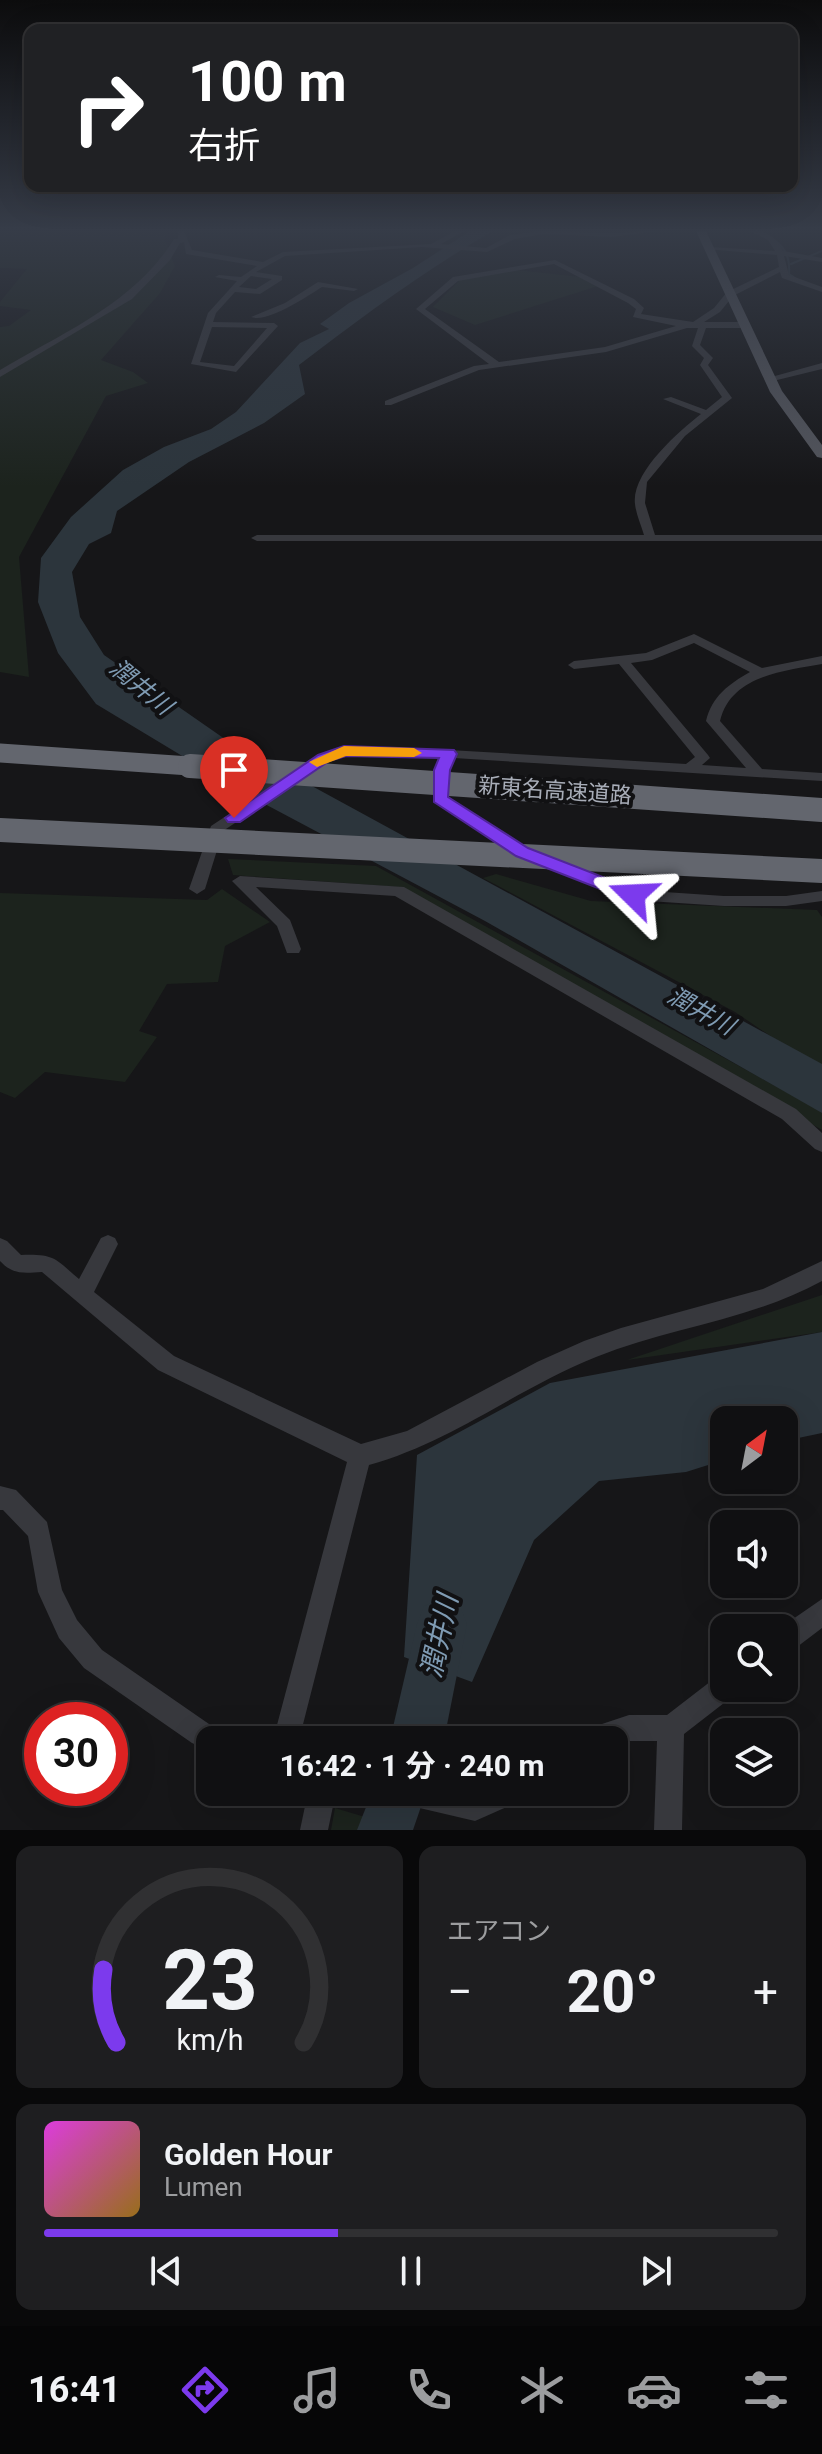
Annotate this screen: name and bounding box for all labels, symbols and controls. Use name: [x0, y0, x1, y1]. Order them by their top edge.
text: 100 m: [188, 49, 347, 115]
icon: right: [56, 56, 160, 160]
text: 右折: [188, 125, 260, 167]
water label: 潤井川: [104, 653, 180, 722]
pin: [200, 736, 268, 818]
icon: arrive: [212, 748, 256, 792]
street label: 新東名高速道路: [477, 773, 633, 808]
position arrow: [591, 853, 675, 937]
water label: 潤井川: [663, 981, 742, 1042]
north arrow: [710, 1406, 798, 1494]
map controls: [710, 1406, 798, 1806]
button: sound: [710, 1510, 798, 1598]
water label: 潤井川: [415, 1589, 465, 1681]
button: search: [710, 1614, 798, 1702]
speed limit sign: 30: [24, 1702, 128, 1806]
button: layers: [710, 1718, 798, 1806]
text: 16:42 · 1 分 · 240 m: [280, 1748, 544, 1783]
text: エアコン: [447, 1916, 551, 1946]
text: 23: [162, 1932, 257, 2029]
text: 20°: [566, 1956, 659, 2027]
text: −: [447, 1966, 472, 2018]
text: +: [753, 1966, 778, 2018]
text: km/h: [176, 2023, 243, 2057]
text: Golden Hour: [164, 2137, 333, 2172]
text: Lumen: [164, 2172, 243, 2202]
icon: previous: [144, 2249, 188, 2293]
icon: pause: [389, 2249, 433, 2293]
icon: next: [634, 2249, 678, 2293]
icon: directions: [177, 2362, 233, 2418]
icon: music: [289, 2362, 345, 2418]
icon: phone: [401, 2362, 457, 2418]
icon: climate: [514, 2362, 570, 2418]
icon: car: [626, 2362, 682, 2418]
icon: filters: [738, 2362, 794, 2418]
text: 16:41: [28, 2369, 121, 2411]

